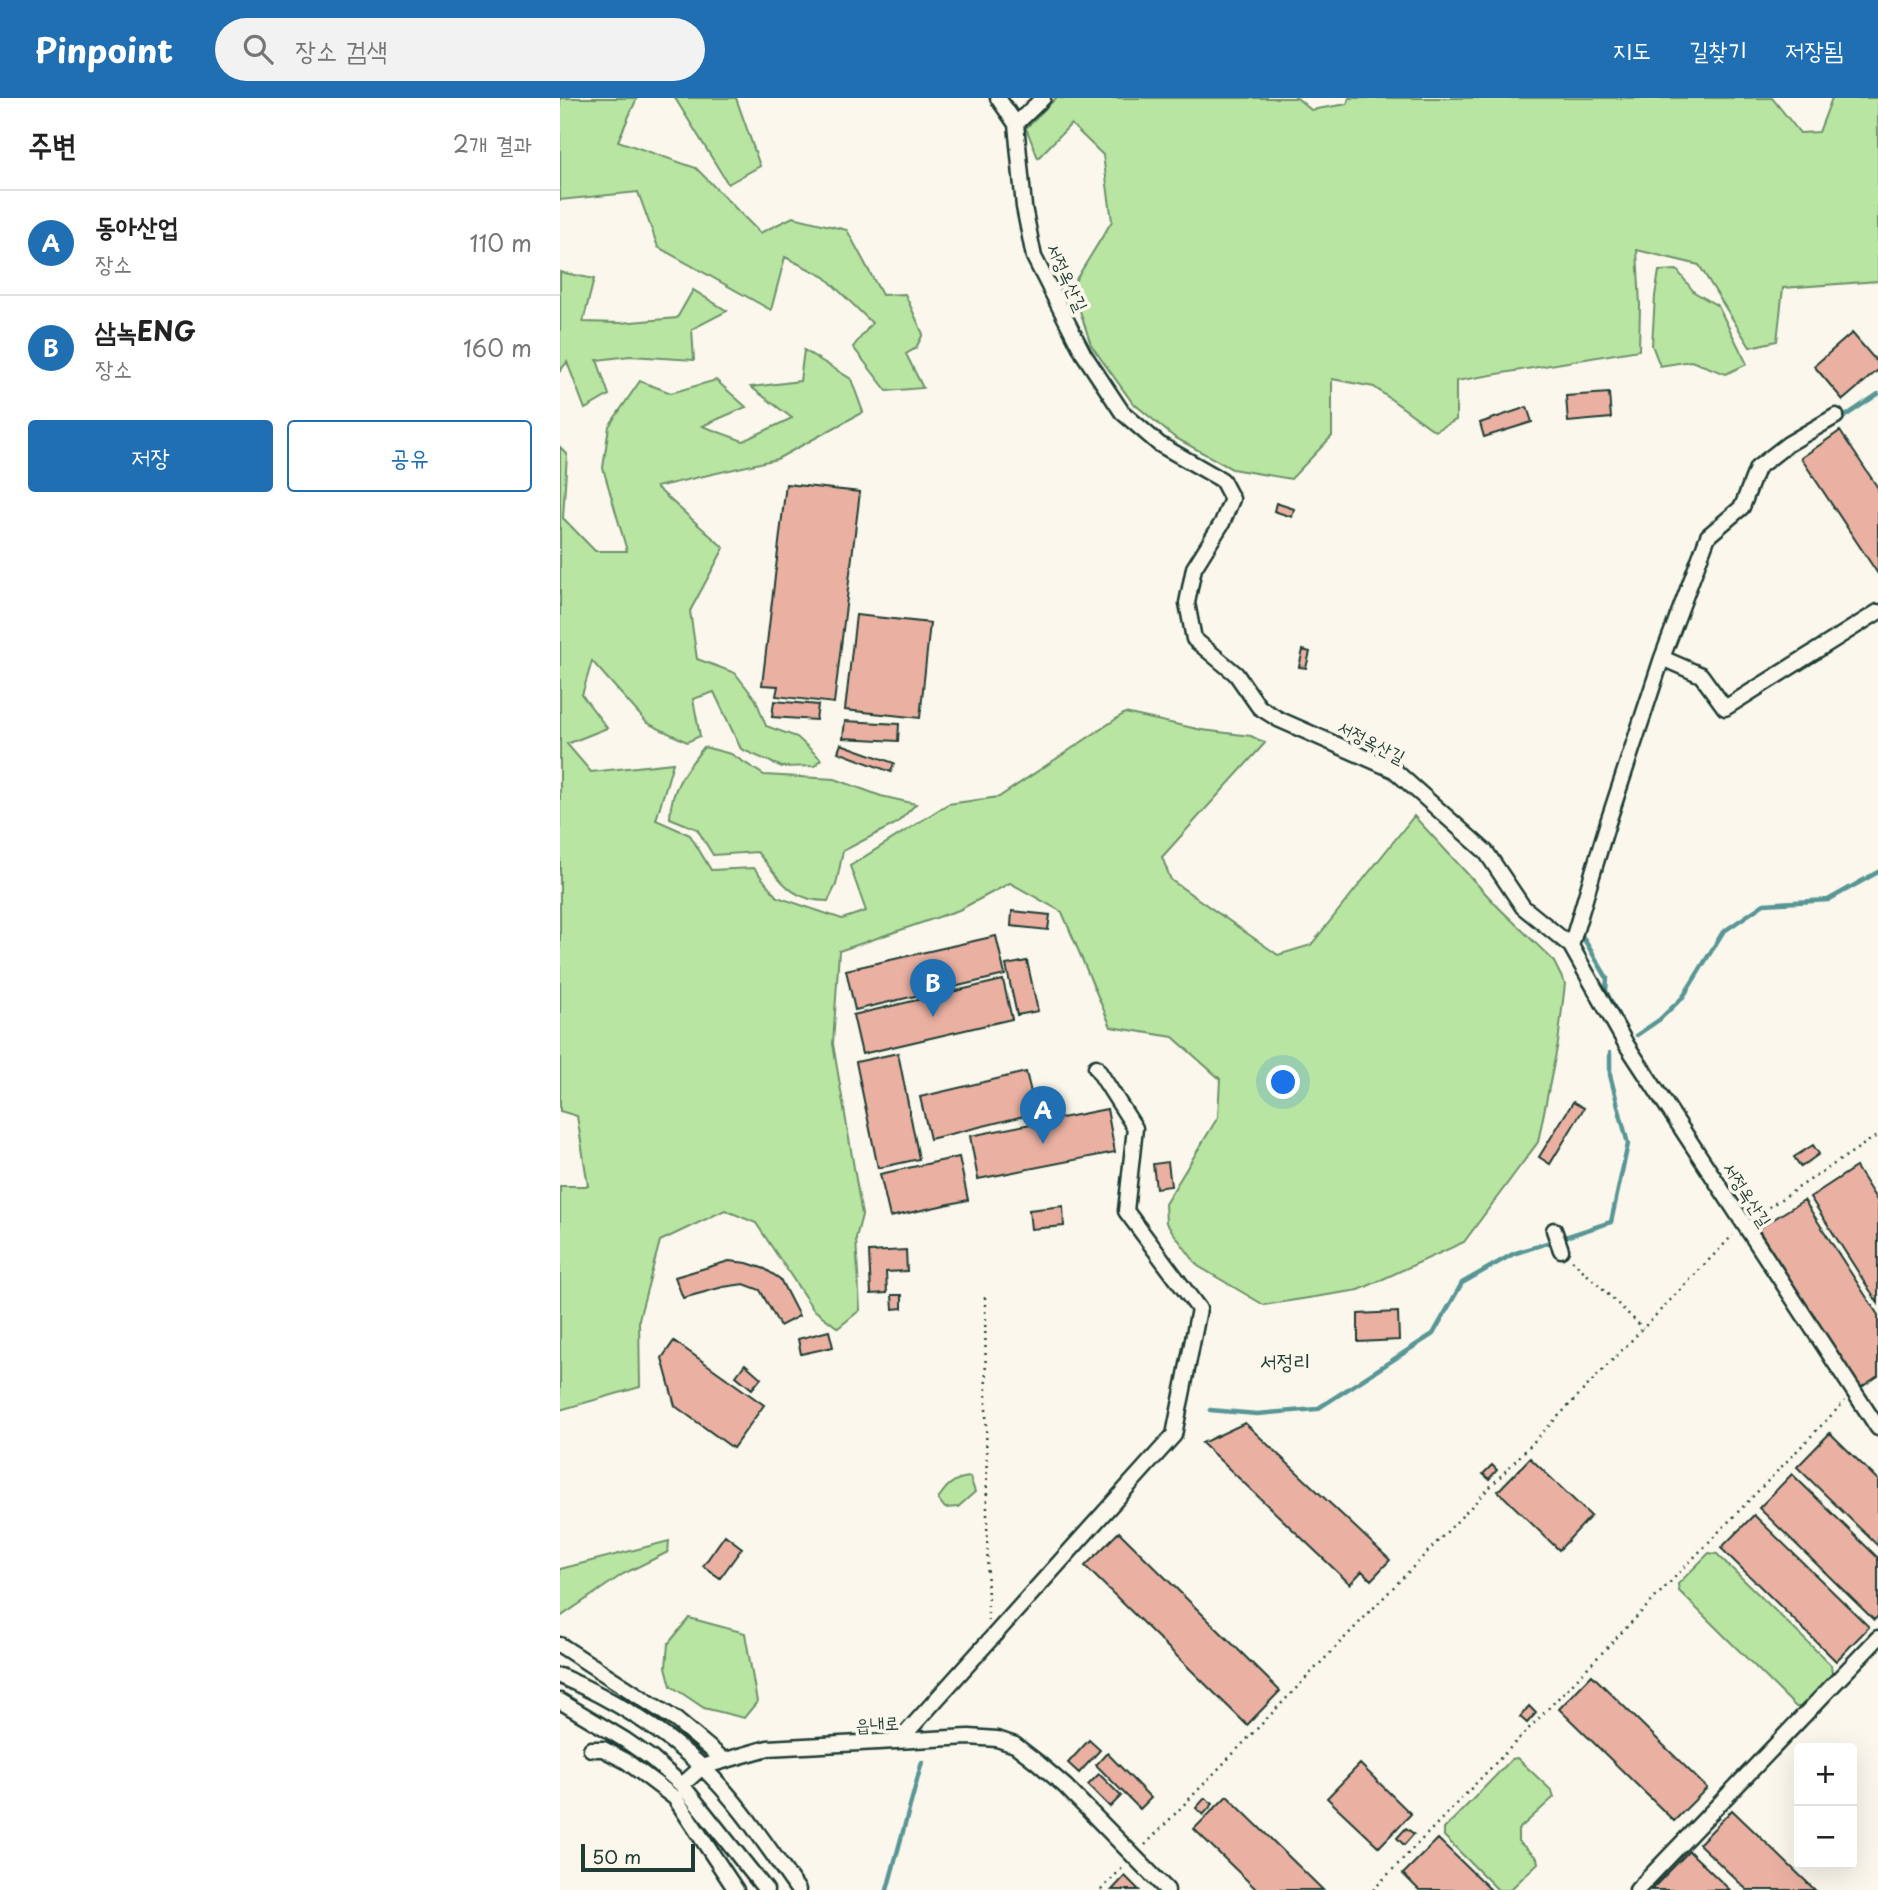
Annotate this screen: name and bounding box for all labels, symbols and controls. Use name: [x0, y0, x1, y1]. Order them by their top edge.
search box: [215, 18, 705, 81]
text: Pinpoint: [35, 24, 173, 74]
icon: search: [239, 30, 277, 68]
text: 장소 검색: [295, 30, 387, 69]
text: 지도: [1613, 31, 1651, 67]
text: 길찾기: [1689, 31, 1747, 67]
text: 저장됨: [1785, 31, 1843, 67]
text: 주변: [28, 121, 76, 166]
text: 2개 결과: [453, 126, 532, 161]
text: 동아산업: [95, 206, 179, 245]
text: A: [42, 225, 60, 260]
text: 110 m: [470, 225, 532, 260]
street label: 서정옥산길: [1040, 238, 1096, 316]
text: 장소: [95, 245, 132, 280]
text: 삼녹ENG: [95, 311, 196, 350]
text: B: [43, 330, 59, 365]
text: 160 m: [463, 330, 532, 365]
text: 장소: [95, 350, 132, 385]
button: 저장: [28, 420, 273, 492]
button: 공유: [287, 420, 532, 492]
street label: 서정옥산길: [1334, 713, 1411, 770]
pin: B: [910, 959, 956, 1017]
your location: [1266, 1065, 1300, 1099]
pin: A: [1020, 1086, 1066, 1144]
street label: 서정옥산길: [1717, 1156, 1779, 1232]
district label: 서정리: [1260, 1344, 1310, 1376]
street label: 읍내로: [855, 1708, 899, 1738]
map controls: [1794, 1743, 1857, 1869]
button: +: [1794, 1743, 1857, 1806]
button: −: [1794, 1806, 1857, 1869]
scale bar: [581, 1841, 695, 1873]
text: 50 m: [592, 1842, 641, 1870]

